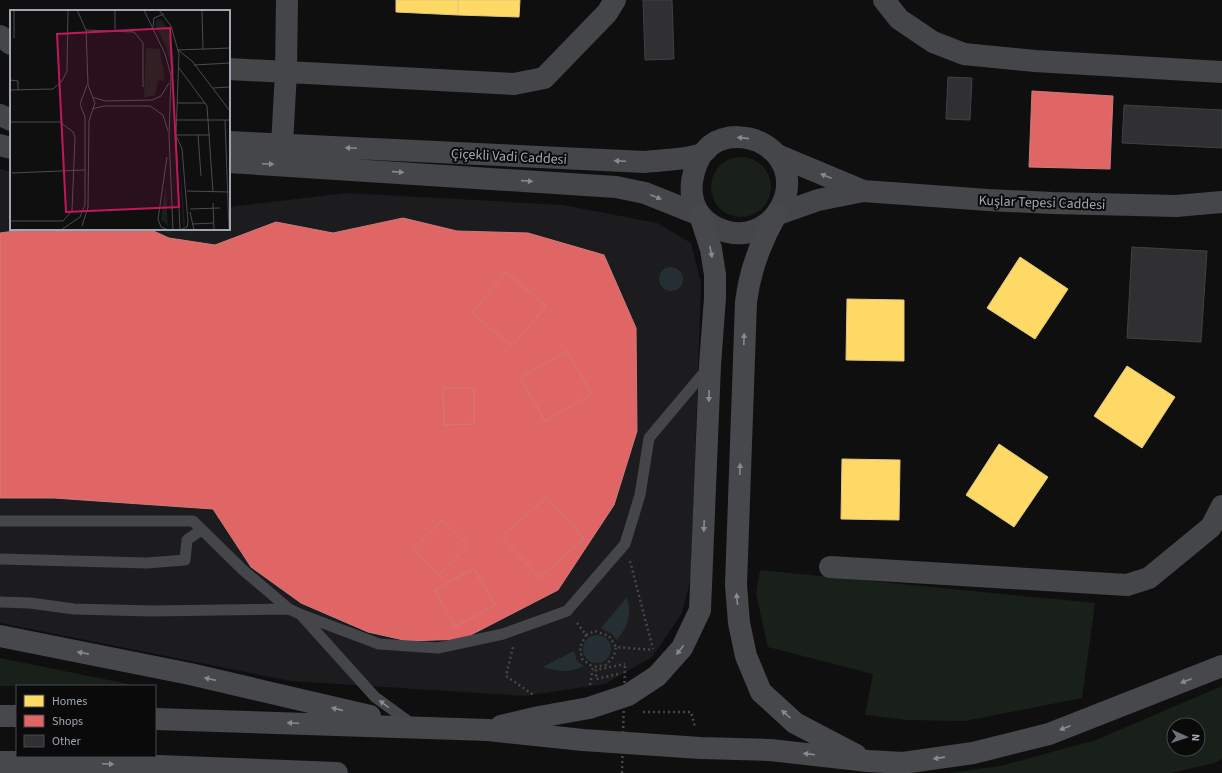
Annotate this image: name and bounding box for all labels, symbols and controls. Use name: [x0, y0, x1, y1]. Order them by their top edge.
inset map: [10, 10, 230, 230]
one-way arrow: [737, 134, 749, 141]
street label: Çiçekli Vadi Caddesi: [450, 144, 567, 170]
one-way arrow: [344, 145, 357, 151]
one-way arrow: [613, 158, 626, 164]
one-way arrow: [262, 161, 274, 168]
one-way arrow: [392, 168, 404, 175]
one-way arrow: [820, 173, 832, 179]
one-way arrow: [521, 177, 533, 184]
street label: Kuşlar Tepesi Caddesi: [978, 191, 1106, 215]
one-way arrow: [650, 195, 662, 201]
one-way arrow: [708, 246, 714, 258]
one-way arrow: [741, 333, 748, 345]
one-way arrow: [706, 390, 712, 403]
one-way arrow: [737, 462, 743, 475]
one-way arrow: [700, 520, 707, 532]
one-way arrow: [733, 593, 740, 605]
one-way arrow: [675, 645, 684, 656]
one-way arrow: [77, 649, 89, 655]
one-way arrow: [204, 676, 216, 682]
one-way arrow: [1180, 678, 1192, 684]
legend: [16, 685, 156, 757]
text: Homes: [52, 693, 87, 710]
one-way arrow: [379, 700, 390, 708]
one-way arrow: [331, 705, 343, 711]
one-way arrow: [780, 710, 791, 719]
text: Shops: [52, 713, 83, 730]
north arrow: [1166, 717, 1206, 757]
one-way arrow: [287, 720, 299, 727]
one-way arrow: [1058, 726, 1070, 732]
text: Other: [52, 733, 82, 750]
text: N: [1188, 733, 1203, 742]
one-way arrow: [803, 751, 816, 757]
one-way arrow: [933, 755, 945, 761]
one-way arrow: [102, 761, 115, 767]

